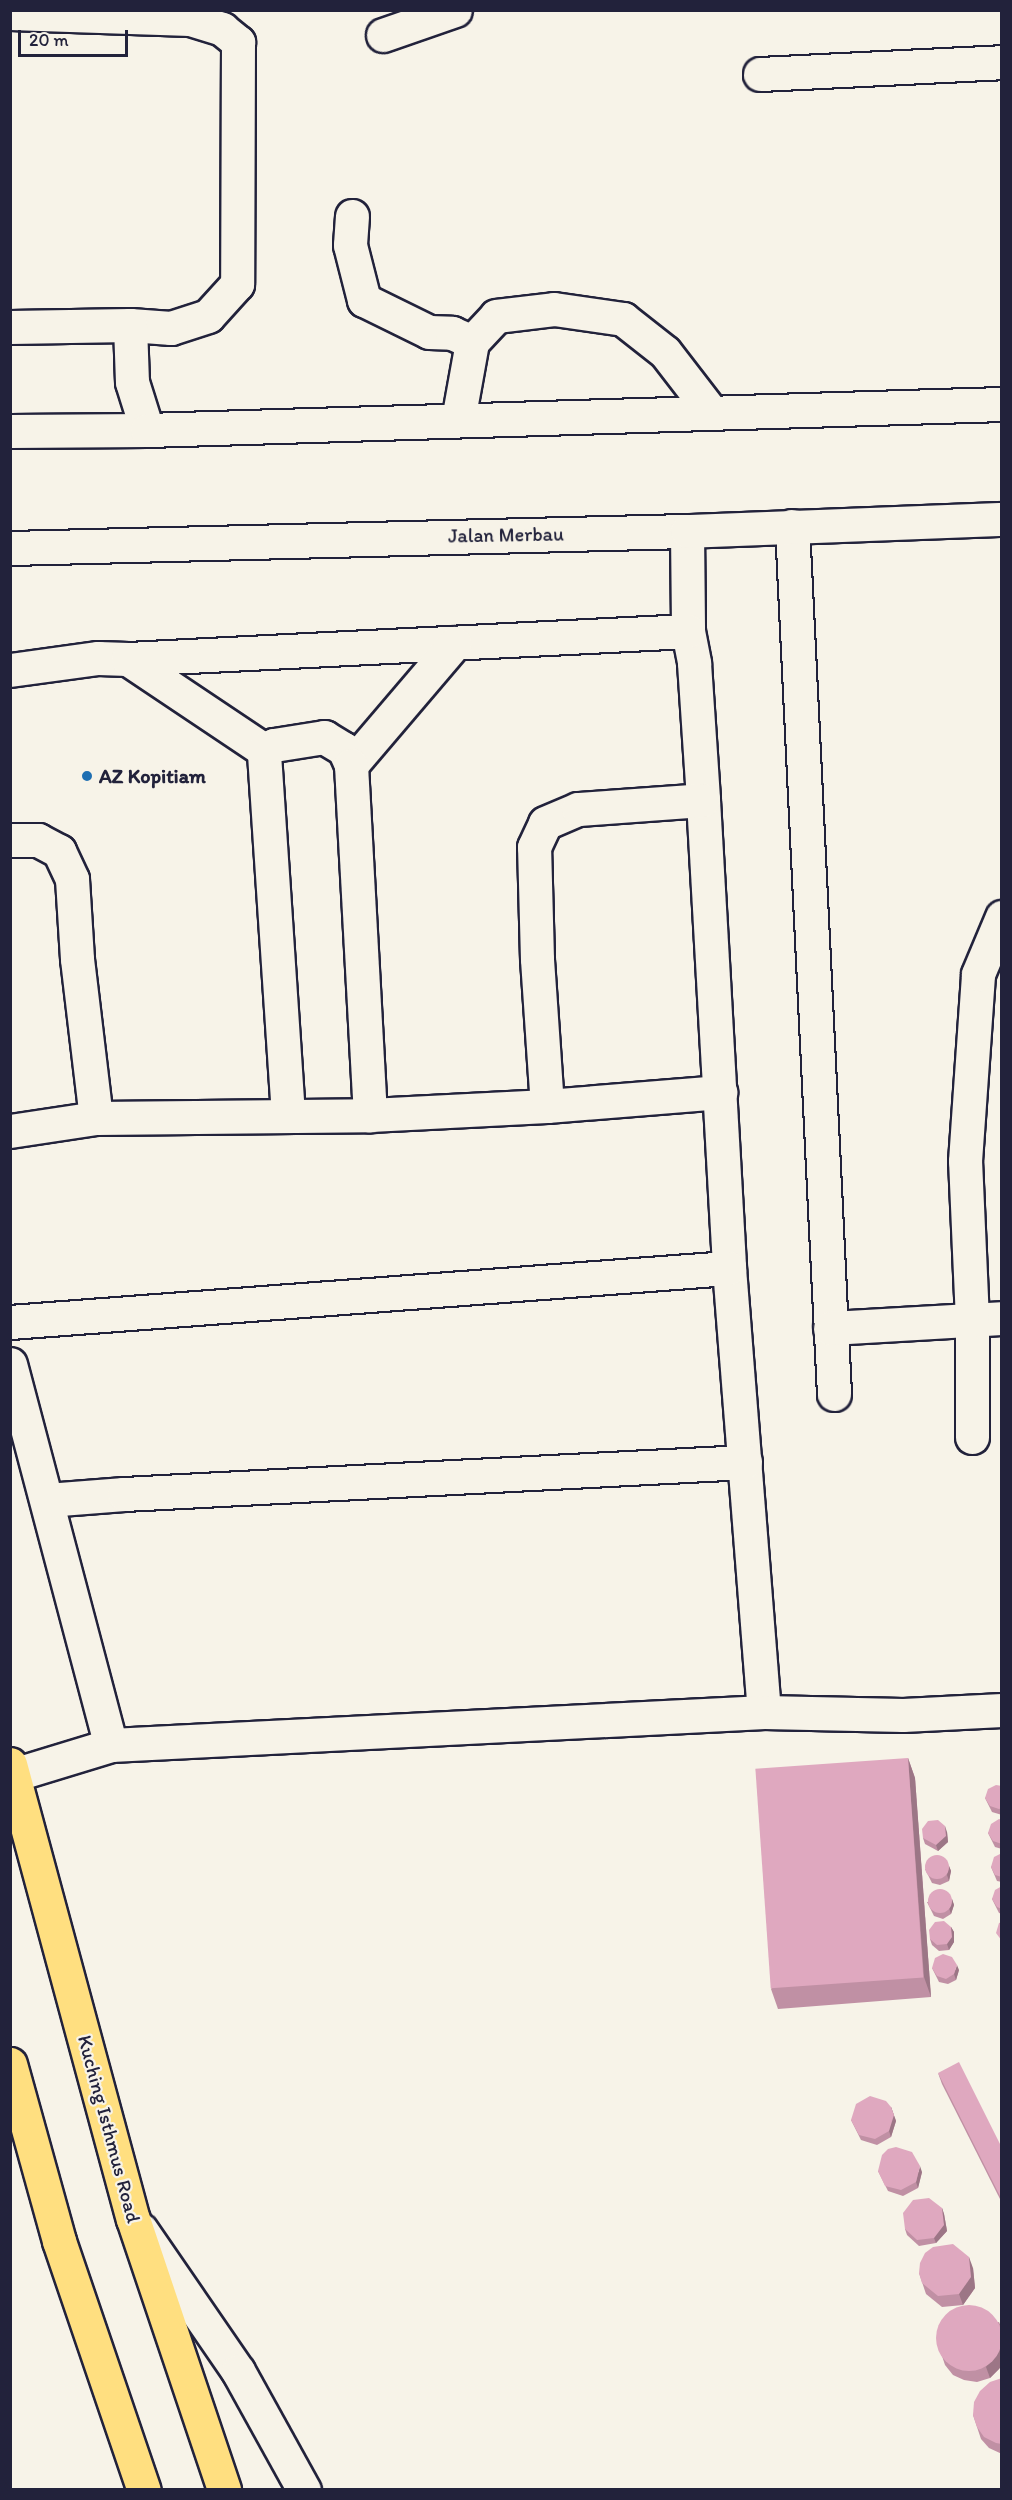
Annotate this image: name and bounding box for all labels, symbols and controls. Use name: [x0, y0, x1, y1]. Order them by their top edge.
scale bar: [21, 18, 130, 56]
text: 20 m: [29, 29, 69, 51]
street label: Jalan Merbau: [448, 522, 564, 548]
place label: AZ Kopitiam: [99, 764, 206, 788]
marker: AZ Kopitiam: [80, 769, 94, 783]
street label: Kuching Isthmus Road: [72, 2033, 146, 2225]

